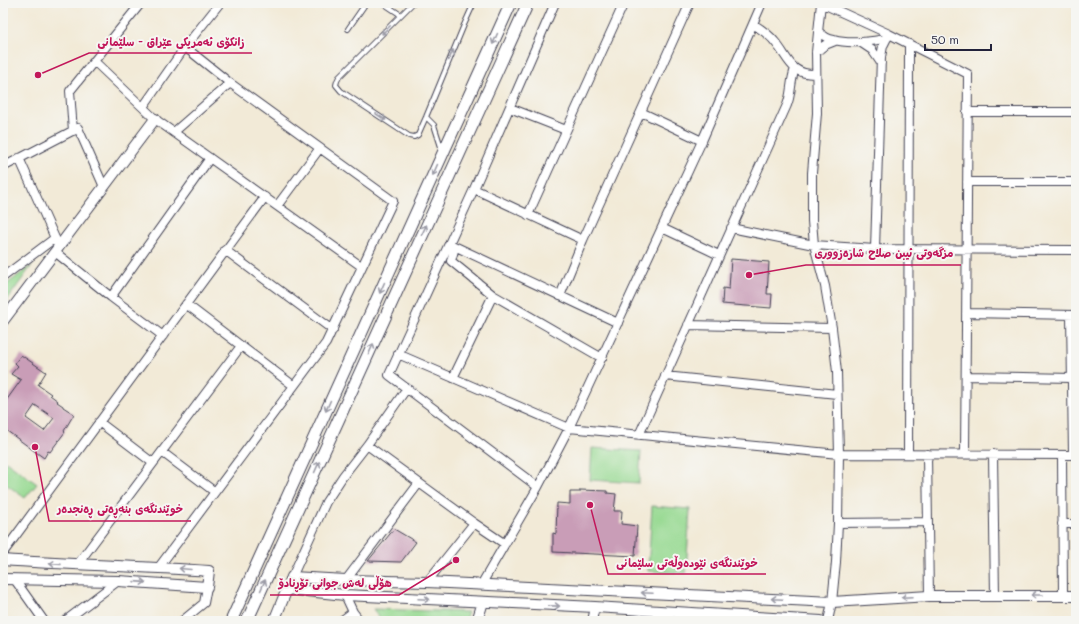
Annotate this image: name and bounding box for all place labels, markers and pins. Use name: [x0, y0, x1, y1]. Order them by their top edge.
callout: زانکۆی ئەمریکی عێراق - سلێمانی: [89, 30, 252, 53]
callout: مزگەوتی ئیبن صلاح شارەزووری: [806, 242, 961, 265]
callout: خوێندنگەی بنەڕەتی ڕەنجدەر: [49, 498, 191, 521]
callout: خوێندنگەی نێوده‌وڵه‌تی سلێمانی: [608, 551, 766, 574]
callout: ھۆڵی لەش جوانی تۆڕنادۆ: [270, 572, 399, 595]

